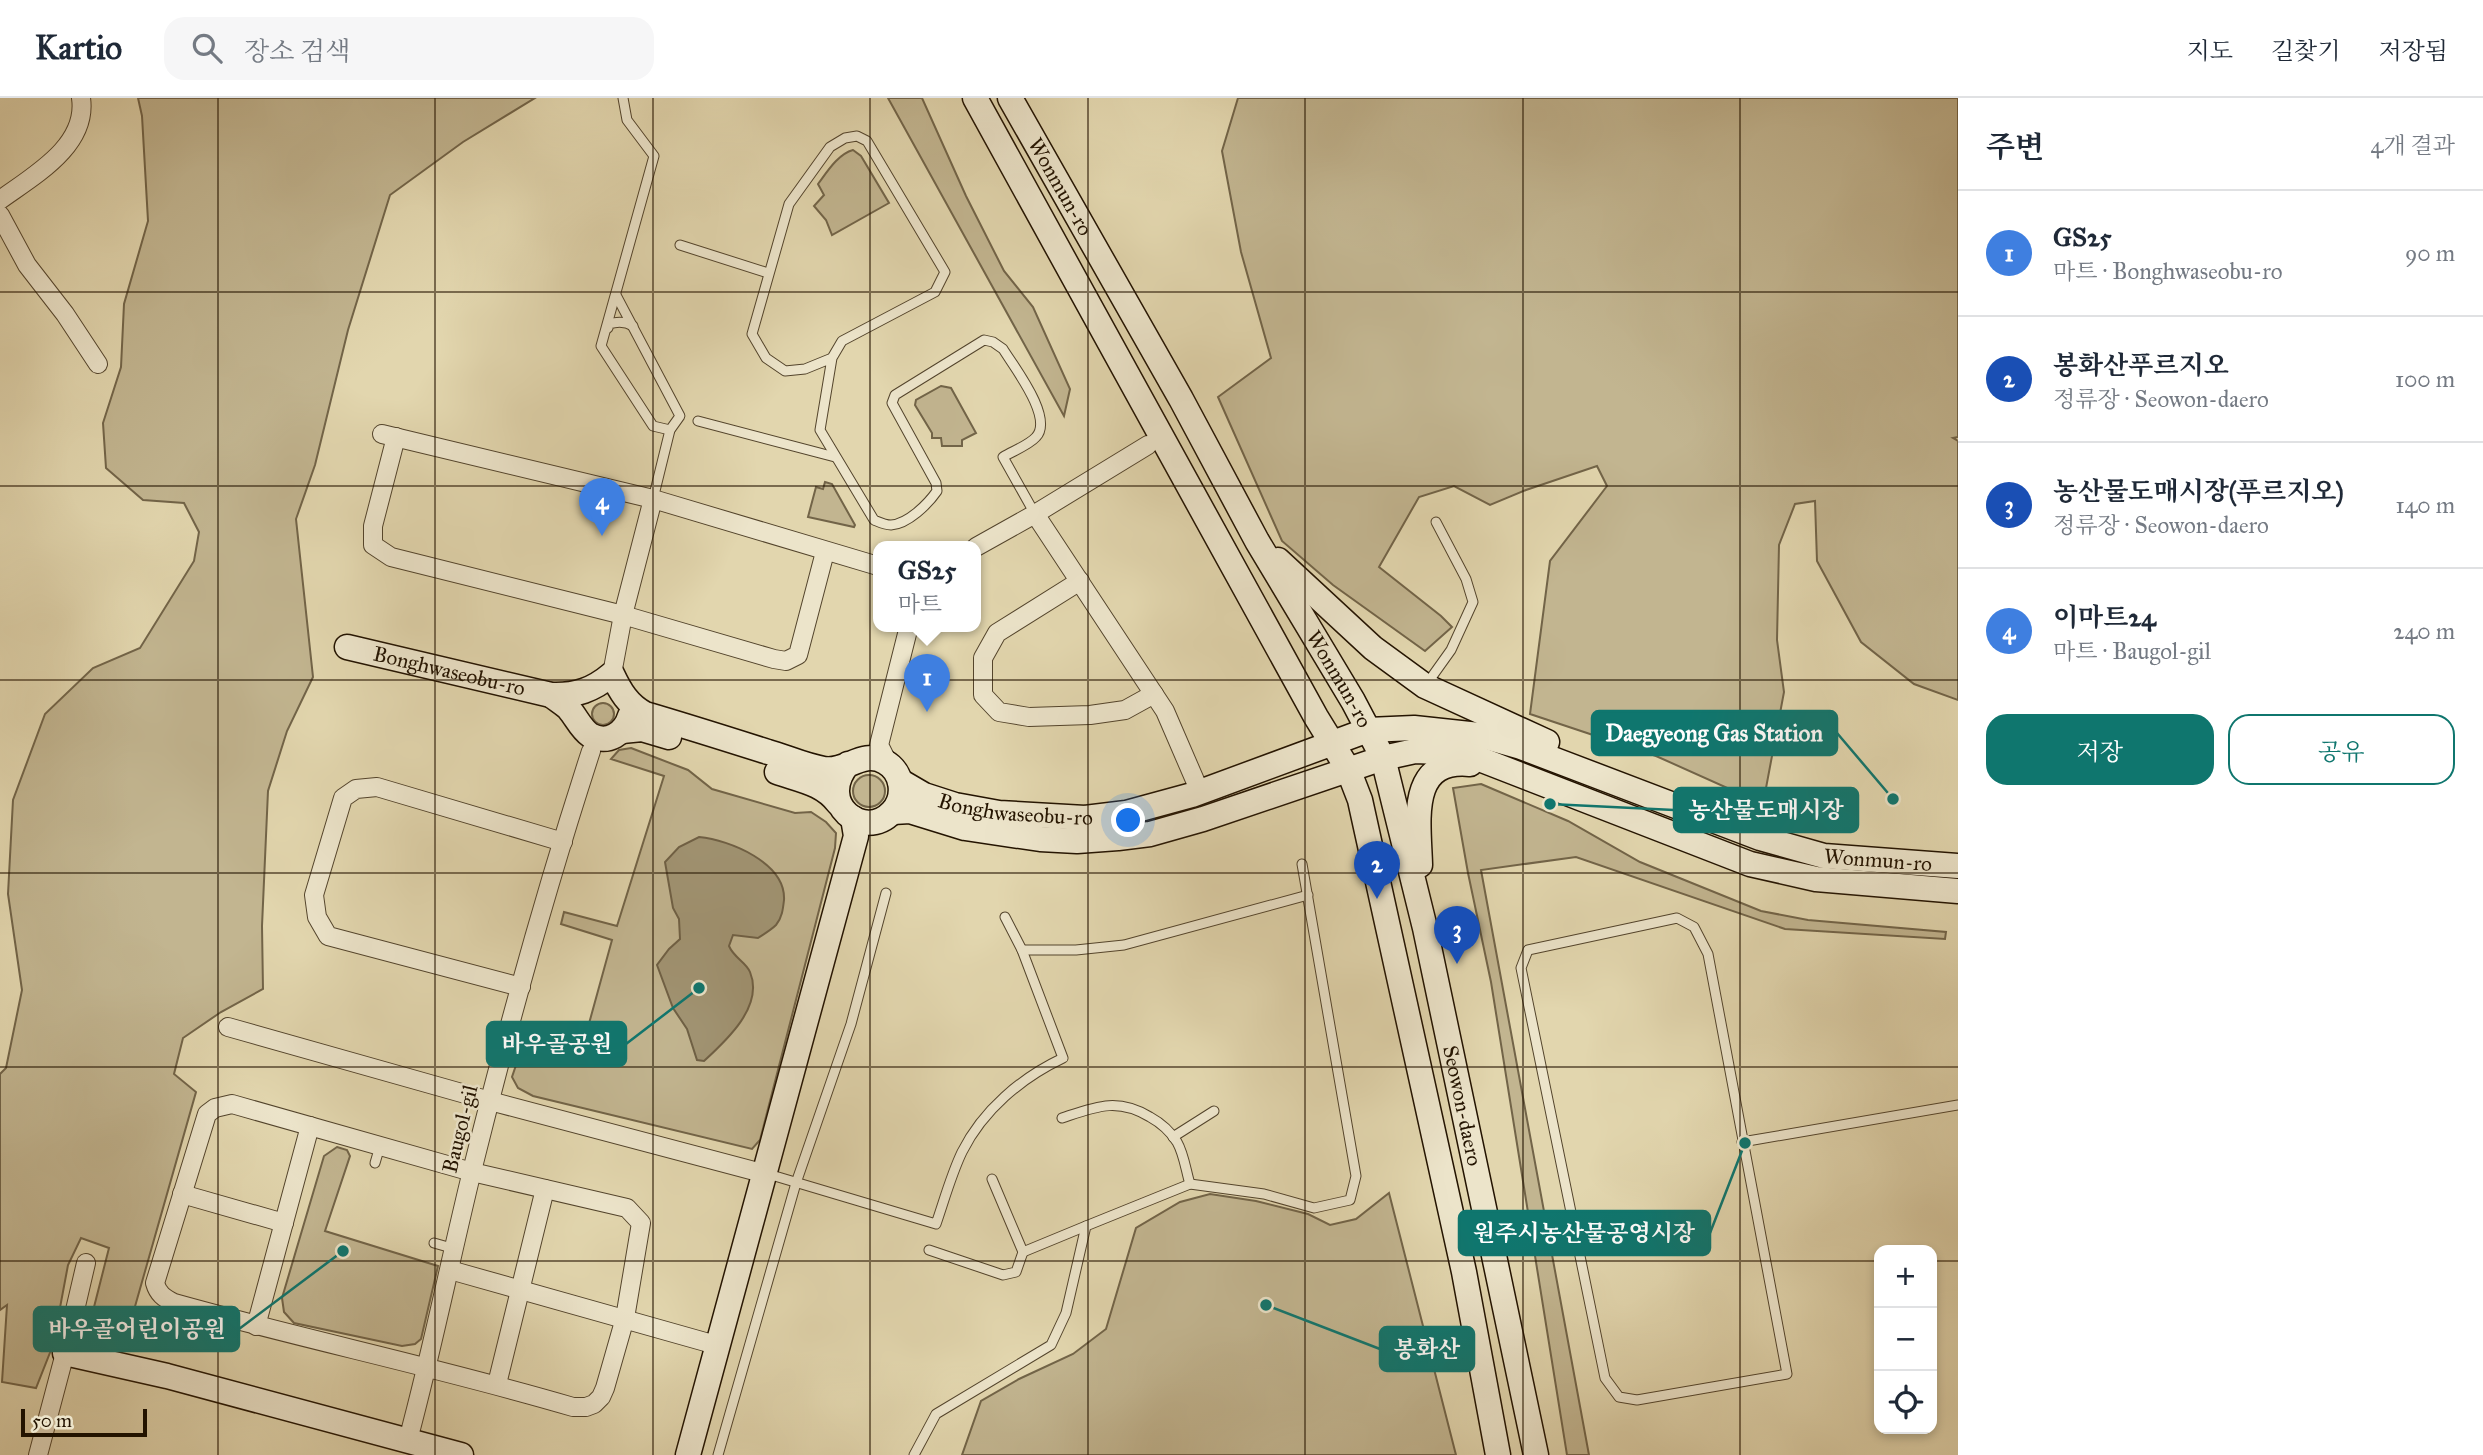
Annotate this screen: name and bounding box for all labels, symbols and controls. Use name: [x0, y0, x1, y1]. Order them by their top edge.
search box: [164, 17, 654, 80]
text: Kartio: [35, 28, 122, 68]
icon: search: [188, 29, 226, 67]
text: 장소 검색: [244, 35, 350, 67]
text: 지도: [2187, 36, 2233, 66]
text: 길찾기: [2271, 36, 2340, 66]
text: 저장됨: [2378, 36, 2448, 66]
text: 주변: [1986, 129, 2044, 165]
text: 4개 결과: [2371, 131, 2455, 159]
street label: Wonmun-ro: [1022, 133, 1099, 240]
text: GS25: [2053, 221, 2112, 253]
text: 1: [2004, 239, 2014, 267]
text: 90 m: [2405, 239, 2455, 267]
text: 마트 · Bonghwaseobu-ro: [2053, 257, 2283, 285]
text: 봉화산푸르지오: [2053, 349, 2229, 381]
text: 2: [2003, 365, 2015, 393]
text: 100 m: [2395, 365, 2455, 393]
text: 정류장 · Seowon-daero: [2053, 385, 2269, 413]
text: 농산물도매시장(푸르지오): [2053, 475, 2344, 507]
pin: 4: [579, 478, 625, 536]
text: 3: [2004, 491, 2014, 519]
text: 140 m: [2395, 491, 2455, 519]
text: 정류장 · Seowon-daero: [2053, 511, 2269, 539]
popup: [873, 541, 981, 632]
text: GS25: [898, 554, 956, 586]
text: 마트: [898, 590, 942, 618]
text: 이마트24: [2053, 601, 2156, 633]
text: 4: [2003, 617, 2015, 645]
text: 240 m: [2393, 617, 2455, 645]
street label: Wonmun-ro: [1301, 626, 1378, 732]
text: 마트 · Baugol-gil: [2053, 637, 2211, 665]
street label: Bonghwaseobu-ro: [371, 641, 528, 702]
pin: 1: [904, 654, 950, 712]
callout: Daegyeong Gas Station: [1592, 711, 1837, 755]
button: 저장: [1986, 714, 2214, 785]
button: 공유: [2228, 714, 2455, 785]
text: Daegyeong Gas Station: [1605, 719, 1823, 748]
street label: Bonghwaseobu-ro: [935, 787, 1094, 831]
callout: 농산물도매시장: [1674, 788, 1858, 832]
text: 농산물도매시장: [1688, 796, 1845, 824]
your location: [1111, 803, 1145, 837]
pin: 2: [1354, 841, 1400, 899]
street label: Wonmun-ro: [1823, 843, 1933, 877]
pin: 3: [1434, 906, 1480, 964]
callout: 바우골공원: [487, 1022, 626, 1066]
text: 바우골공원: [501, 1030, 613, 1058]
street label: Seowon-daero: [1437, 1043, 1488, 1169]
street label: Baugol-gil: [437, 1082, 484, 1176]
callout: 원주시농산물공영시장: [1459, 1211, 1710, 1255]
text: 원주시농산물공영시장: [1473, 1219, 1696, 1247]
map controls: [1874, 1245, 1937, 1434]
button: +: [1874, 1245, 1937, 1308]
callout: 바우골어린이공원: [34, 1307, 239, 1351]
button: −: [1874, 1308, 1937, 1371]
text: 바우골어린이공원: [48, 1315, 226, 1343]
callout: 봉화산: [1380, 1327, 1474, 1371]
text: 봉화산: [1394, 1335, 1461, 1363]
button: locate: [1874, 1371, 1937, 1434]
scale bar: [21, 1406, 147, 1438]
text: 50 m: [32, 1409, 72, 1432]

